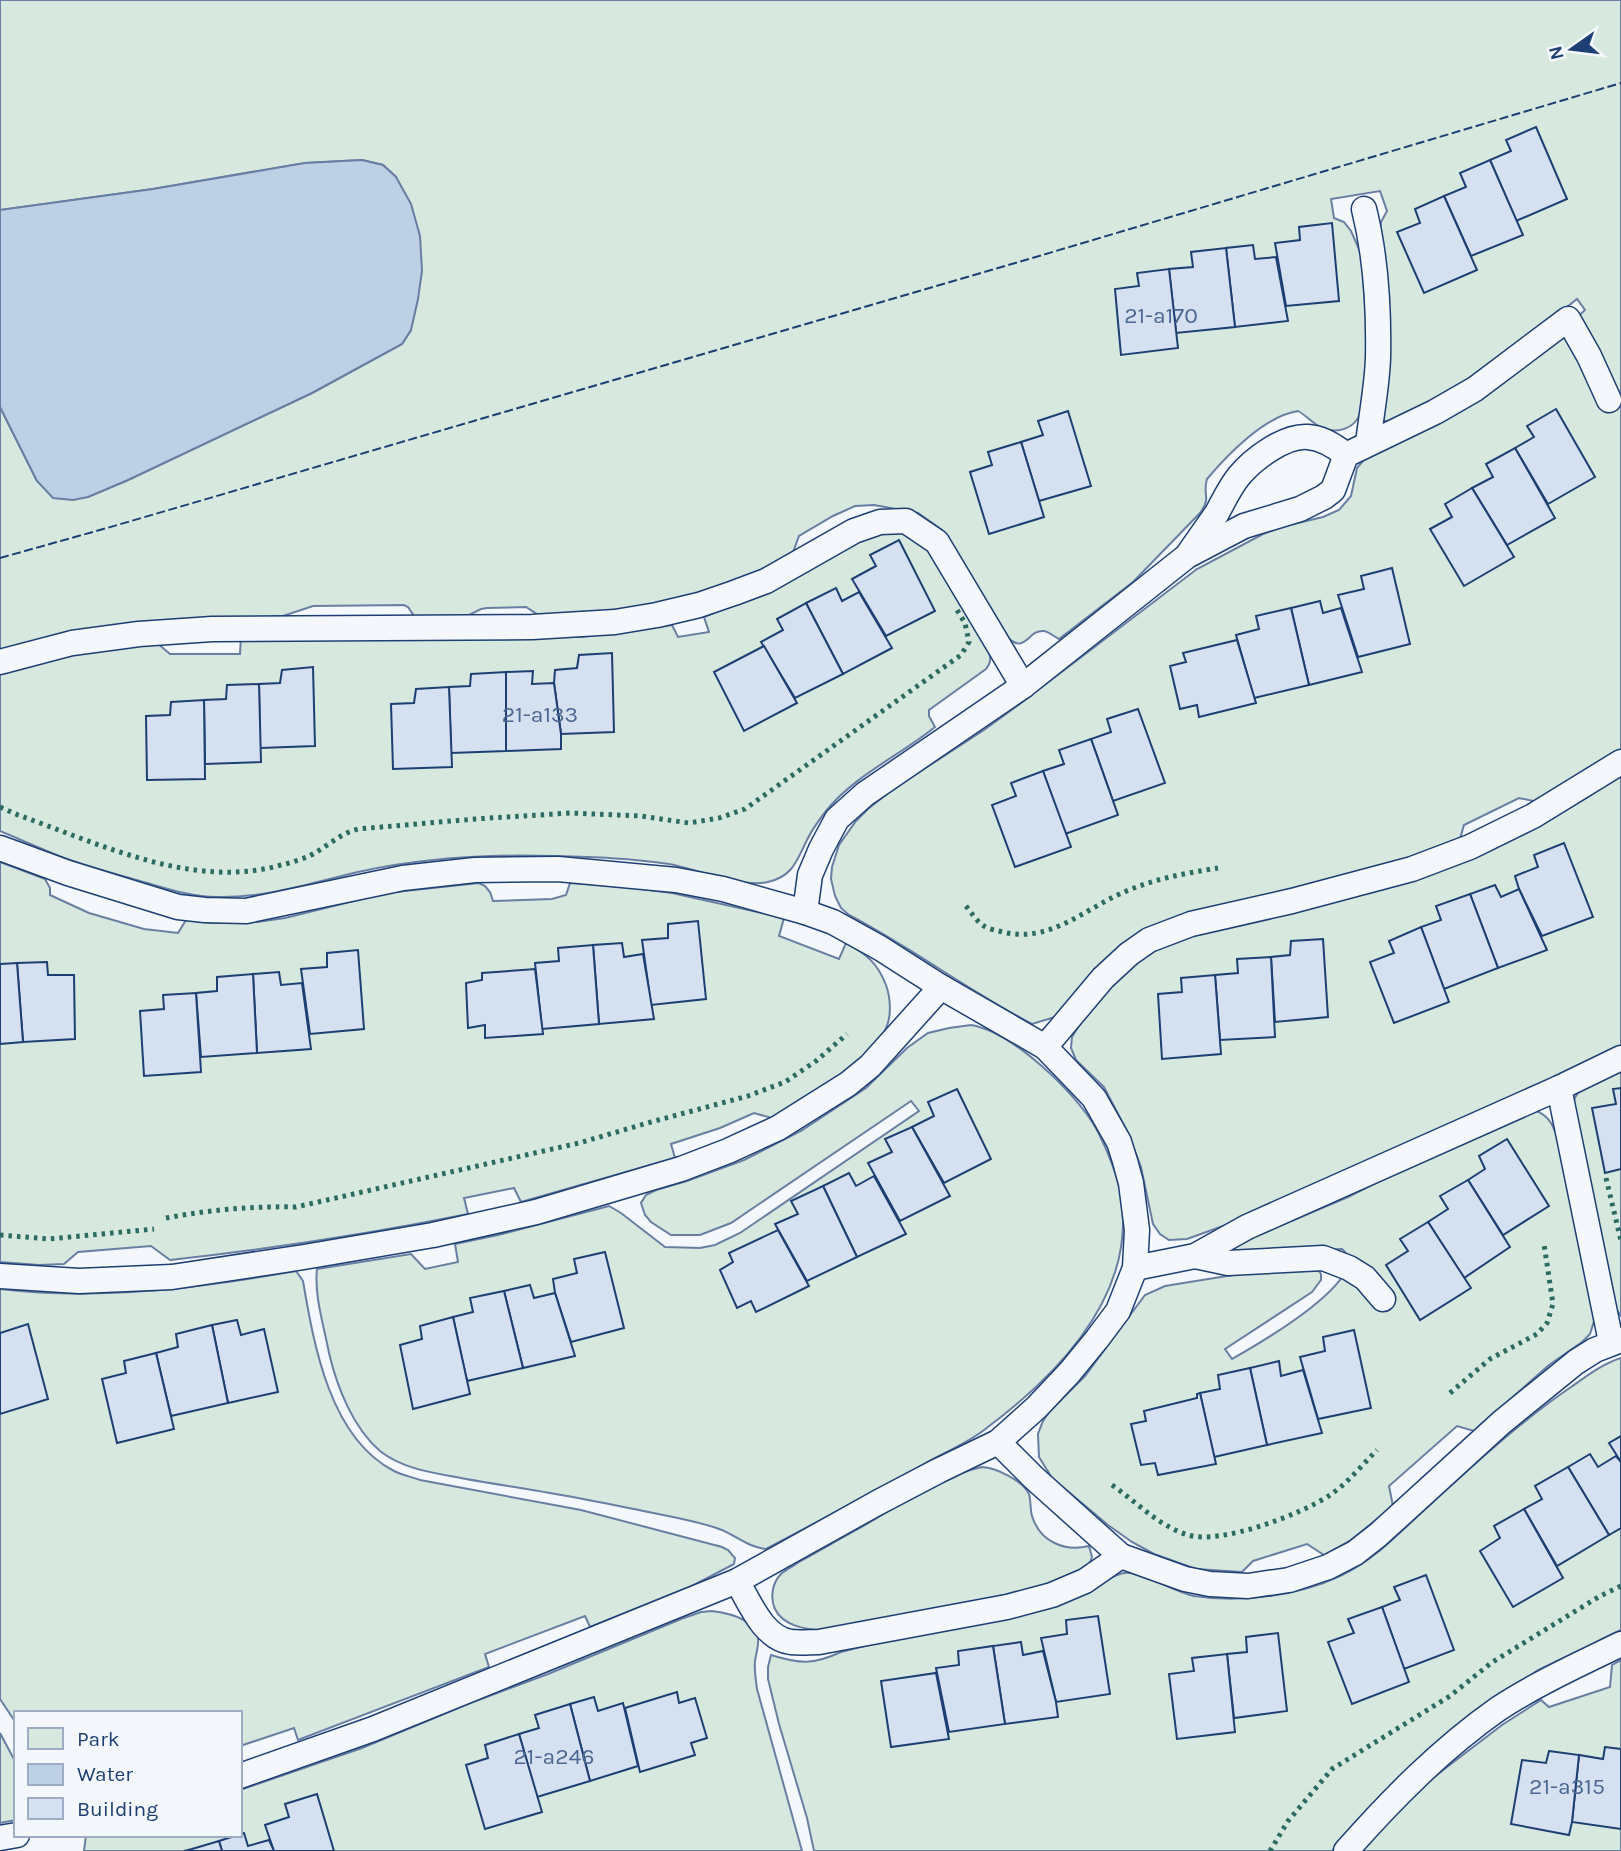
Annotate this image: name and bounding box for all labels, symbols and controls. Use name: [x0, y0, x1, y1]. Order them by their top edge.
north arrow: [1537, 14, 1607, 84]
text: N: [1544, 44, 1569, 62]
house number: 21-a170: [1124, 302, 1198, 329]
house number: 21-a133: [502, 701, 578, 728]
legend: [14, 1711, 242, 1837]
text: Park: [77, 1727, 120, 1751]
house number: 21-a246: [514, 1743, 594, 1770]
text: Water: [77, 1762, 133, 1786]
house number: 21-a315: [1529, 1773, 1605, 1800]
text: Building: [77, 1797, 158, 1821]

